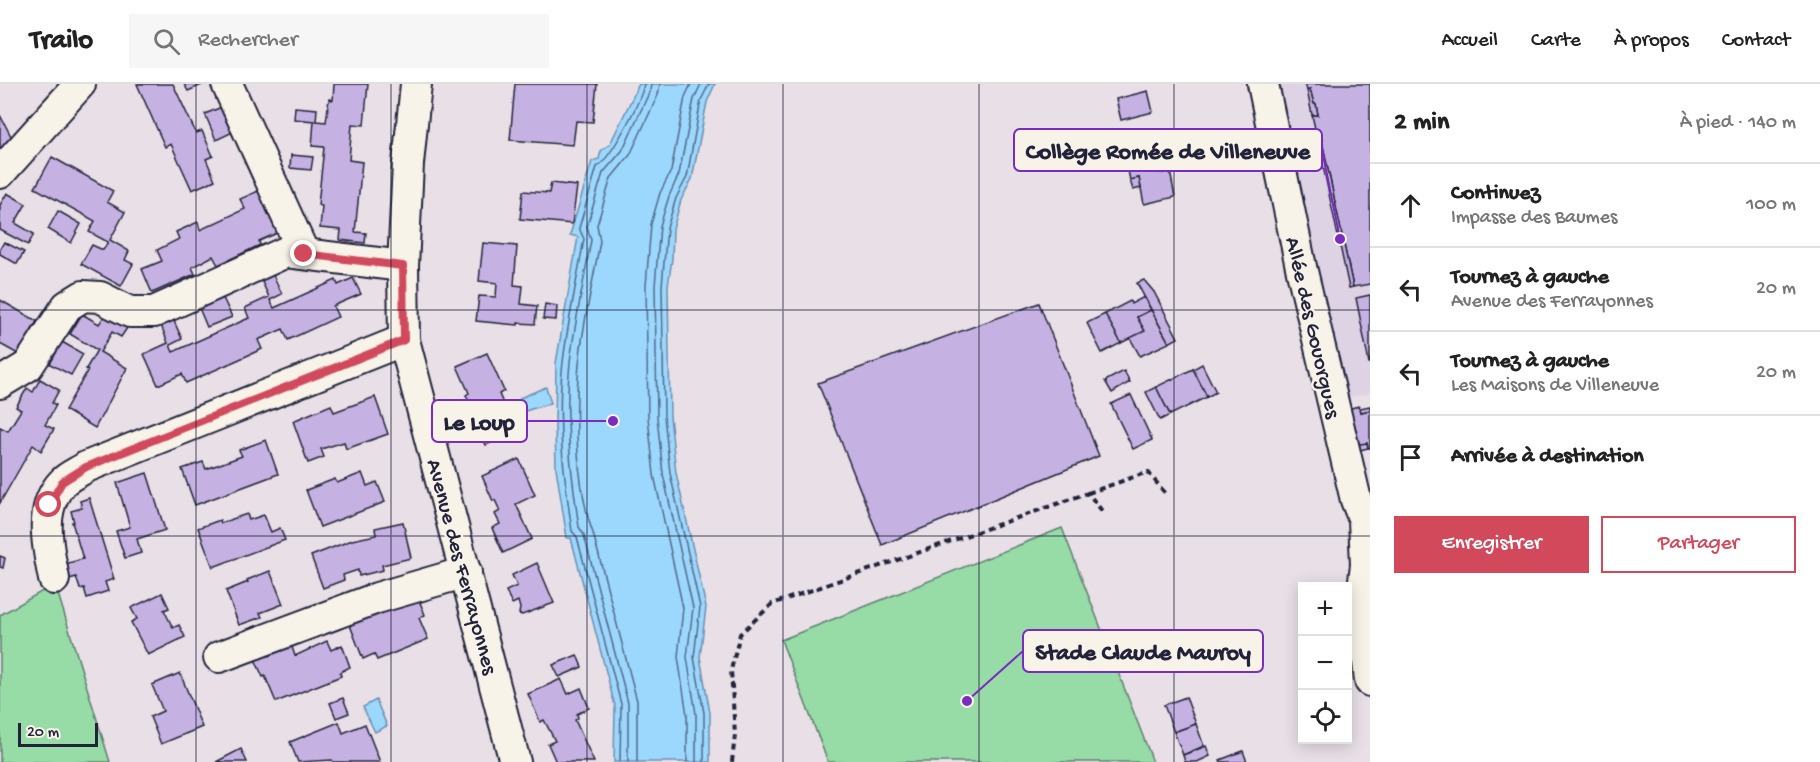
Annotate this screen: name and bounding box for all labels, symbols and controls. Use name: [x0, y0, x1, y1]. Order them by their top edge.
search box: [129, 14, 549, 68]
text: Trailo: [30, 25, 93, 58]
icon: search: [150, 25, 183, 58]
text: Rechercher: [198, 28, 298, 54]
text: Accueil: [1441, 29, 1498, 54]
text: Carte: [1531, 29, 1581, 54]
text: À propos: [1614, 29, 1689, 54]
text: Contact: [1722, 29, 1790, 54]
text: 2 min: [1394, 108, 1449, 139]
text: À pied · 140 m: [1680, 112, 1796, 135]
callout: Collège Romée de Villeneuve: [1014, 129, 1322, 171]
text: Collège Romée de Villeneuve: [1026, 139, 1312, 168]
text: Continuez: [1451, 181, 1540, 207]
icon: ahead: [1394, 189, 1427, 222]
text: 100 m: [1746, 194, 1796, 217]
text: Impasse des Baumes: [1451, 207, 1617, 230]
street label: Allée des Gouorgues: [1278, 235, 1345, 422]
route end: [290, 240, 316, 266]
text: Tournez à gauche: [1451, 265, 1609, 291]
icon: left: [1394, 273, 1427, 306]
text: 20 m: [1756, 278, 1796, 301]
text: Avenue des Ferrayonnes: [1451, 291, 1653, 314]
text: Tournez à gauche: [1451, 349, 1609, 375]
icon: left: [1394, 357, 1427, 390]
text: 20 m: [1756, 362, 1796, 385]
text: Les Maisons de Villeneuve: [1451, 375, 1659, 398]
callout: Le Loup: [432, 400, 527, 442]
text: Le Loup: [443, 410, 515, 439]
icon: arrive: [1394, 441, 1427, 474]
text: Arrivée à destination: [1451, 444, 1644, 470]
street label: Avenue des Ferrayonnes: [419, 456, 502, 678]
route start: [35, 491, 61, 517]
button: Enregistrer: [1394, 516, 1589, 573]
button: Partager: [1601, 516, 1796, 573]
map controls: [1298, 582, 1352, 744]
button: +: [1298, 582, 1352, 636]
callout: Stade Claude Mauroy: [1023, 630, 1263, 672]
button: −: [1298, 636, 1352, 690]
text: Stade Claude Mauroy: [1035, 640, 1251, 669]
button: locate: [1298, 690, 1352, 744]
scale bar: [18, 720, 98, 748]
text: 20 m: [27, 724, 59, 743]

